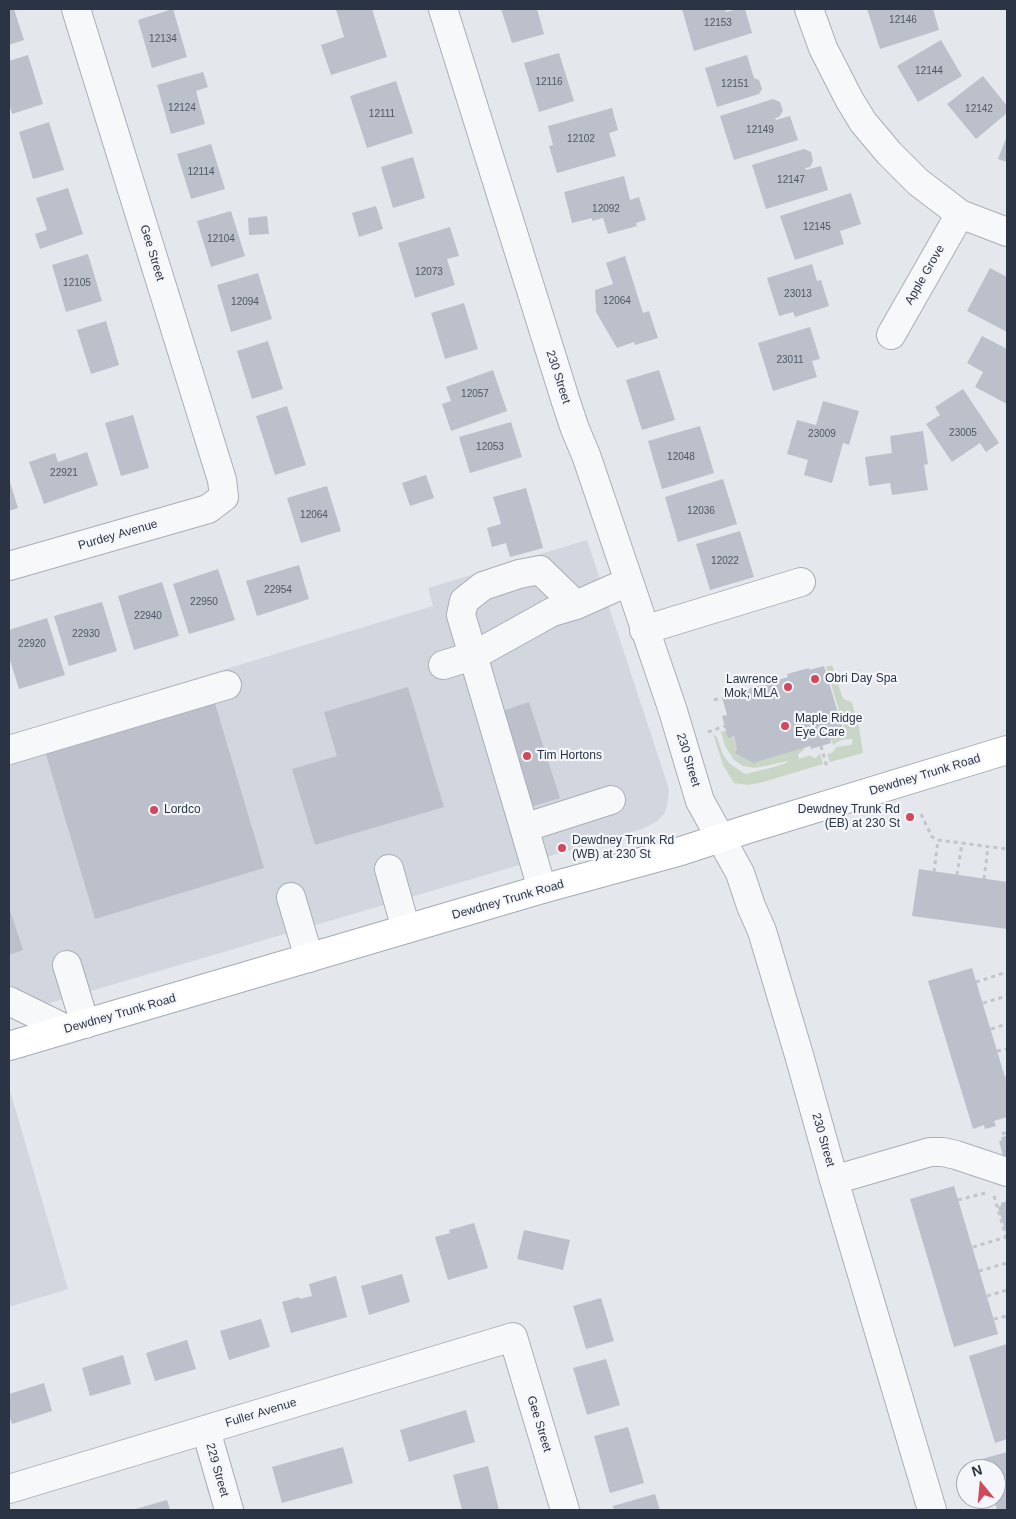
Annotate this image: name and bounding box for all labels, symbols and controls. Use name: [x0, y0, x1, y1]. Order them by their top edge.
house number: 12146: [889, 14, 917, 26]
house number: 12153: [704, 17, 732, 29]
house number: 12134: [149, 33, 177, 45]
house number: 12144: [915, 65, 943, 77]
house number: 12116: [535, 76, 563, 88]
house number: 12151: [721, 78, 749, 90]
house number: 12124: [168, 102, 196, 114]
house number: 12142: [965, 103, 993, 115]
house number: 12111: [369, 108, 395, 120]
house number: 12149: [746, 124, 774, 136]
house number: 12102: [567, 133, 595, 145]
house number: 12114: [187, 166, 215, 178]
house number: 12147: [777, 174, 805, 186]
house number: 12092: [592, 203, 620, 215]
house number: 12145: [803, 221, 831, 233]
street label: Gee Street: [137, 223, 167, 283]
house number: 12104: [207, 233, 235, 245]
street label: Apple Grove: [902, 243, 948, 307]
house number: 12073: [415, 266, 443, 278]
house number: 12105: [63, 277, 91, 289]
house number: 23013: [784, 288, 812, 300]
house number: 12064: [603, 295, 631, 307]
house number: 12094: [231, 296, 259, 308]
street label: 230 Street: [543, 348, 573, 406]
house number: 23011: [776, 354, 804, 366]
house number: 12057: [461, 388, 489, 400]
house number: 23005: [949, 427, 977, 439]
house number: 23009: [808, 428, 836, 440]
house number: 12053: [476, 441, 504, 453]
house number: 12048: [667, 451, 695, 463]
house number: 22921: [50, 467, 78, 479]
house number: 12036: [687, 505, 715, 517]
house number: 12064: [300, 509, 328, 521]
street label: Purdey Avenue: [77, 517, 159, 553]
house number: 12022: [711, 555, 739, 567]
house number: 22954: [264, 584, 292, 596]
house number: 22950: [190, 596, 218, 608]
house number: 22940: [134, 610, 162, 622]
house number: 22930: [72, 628, 100, 640]
house number: 22920: [18, 638, 46, 650]
place label: Obri Day Spa: [825, 672, 897, 686]
place label: Lawrence Mok, MLA: [724, 673, 778, 701]
marker: Obri Day Spa: [809, 673, 821, 685]
marker: Lawrence Mok, MLA: [782, 681, 794, 693]
place label: Maple Ridge Eye Care: [795, 712, 862, 740]
marker: Maple Ridge Eye Care: [779, 720, 791, 732]
street label: 230 Street: [673, 731, 703, 789]
place label: Tim Hortons: [537, 749, 602, 763]
marker: Tim Hortons: [521, 750, 533, 762]
street label: Dewdney Trunk Road: [868, 751, 982, 799]
place label: Lordco: [164, 803, 201, 817]
place label: Dewdney Trunk Rd (EB) at 230 St: [798, 803, 900, 831]
marker: Lordco: [148, 804, 160, 816]
marker: Dewdney Trunk Rd (EB) at 230 St: [904, 811, 916, 823]
place label: Dewdney Trunk Rd (WB) at 230 St: [572, 834, 674, 862]
marker: Dewdney Trunk Rd (WB) at 230 St: [556, 842, 568, 854]
street label: Dewdney Trunk Road: [450, 877, 566, 923]
street label: Dewdney Trunk Road: [62, 991, 178, 1037]
street label: 230 Street: [808, 1111, 838, 1169]
street label: Gee Street: [524, 1394, 554, 1454]
street label: Fuller Avenue: [224, 1395, 298, 1431]
street label: 229 Street: [202, 1441, 232, 1499]
north arrow: [956, 1459, 1006, 1509]
text: N: [970, 1461, 984, 1480]

